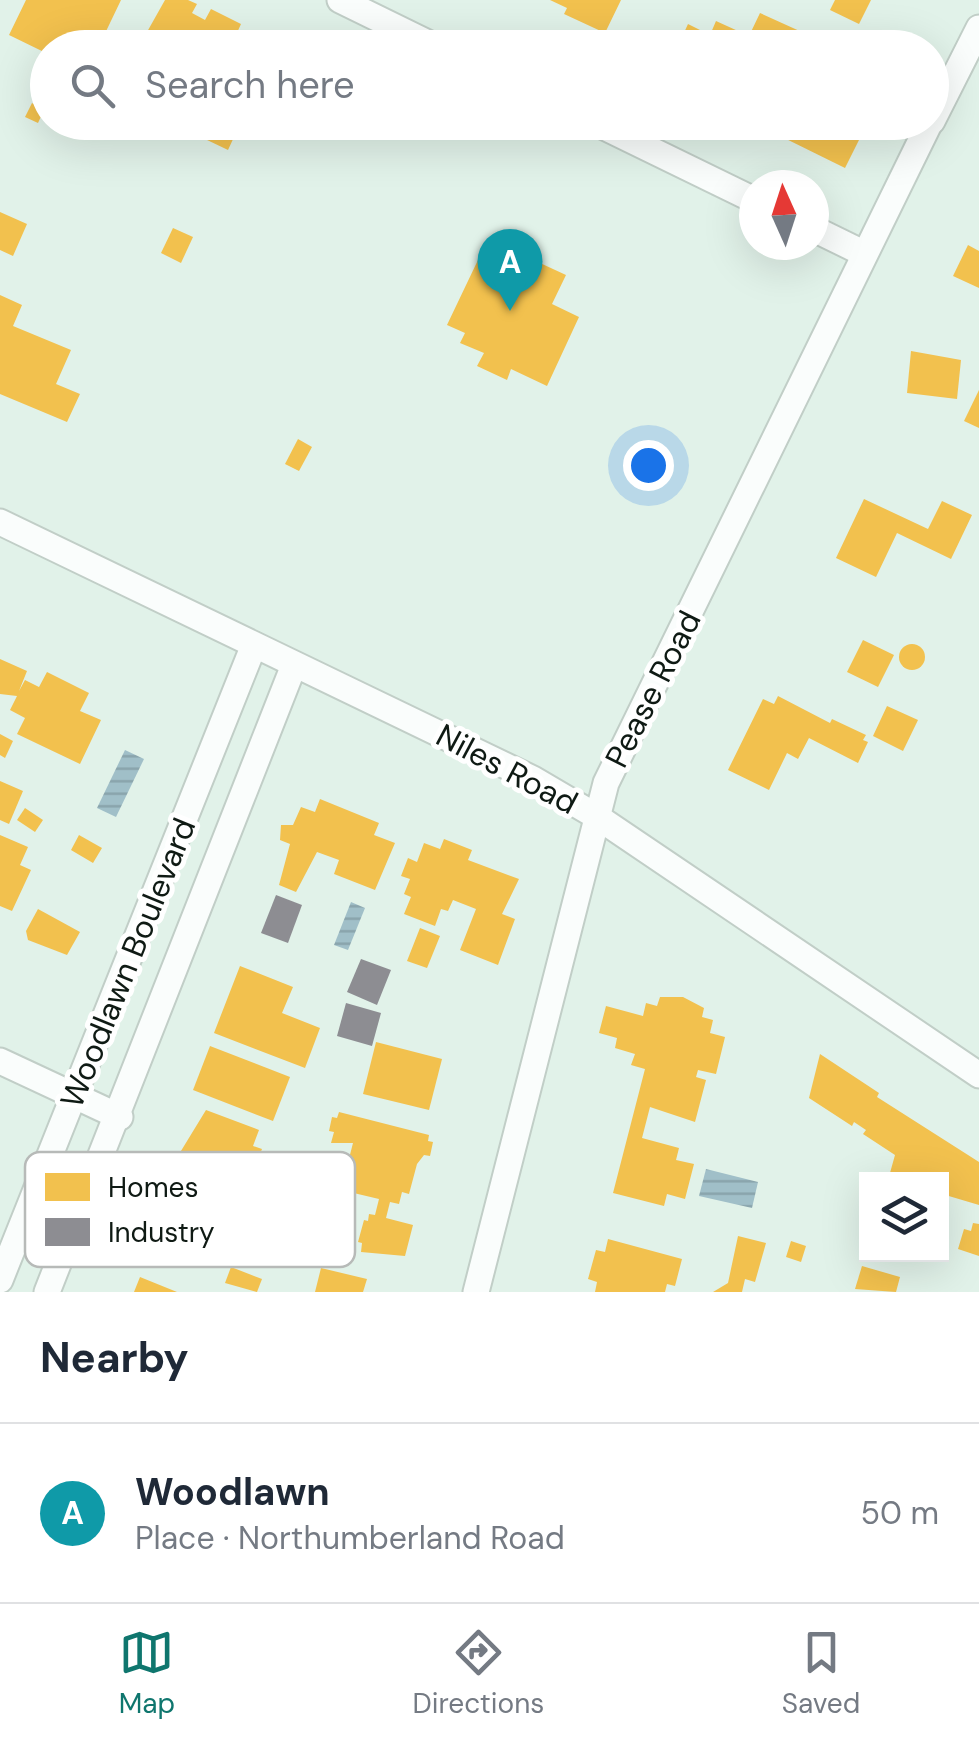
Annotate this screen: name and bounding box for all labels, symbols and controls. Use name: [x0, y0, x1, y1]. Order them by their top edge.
search box: [30, 30, 949, 140]
icon: search: [65, 58, 120, 113]
text: Search here: [145, 60, 355, 110]
north arrow: [739, 170, 829, 260]
pin: A: [478, 228, 542, 311]
your location: [623, 440, 674, 491]
street label: Pease Road: [596, 604, 710, 774]
street label: Niles Road: [429, 714, 585, 824]
street label: Woodlawn Boulevard: [51, 812, 205, 1114]
legend: [25, 1152, 355, 1267]
text: Homes: [108, 1169, 199, 1206]
map controls: [859, 1172, 949, 1262]
button: layers: [859, 1172, 949, 1262]
text: Industry: [108, 1214, 215, 1251]
text: Nearby: [40, 1330, 189, 1385]
text: Woodlawn: [135, 1467, 330, 1517]
text: A: [61, 1492, 84, 1534]
text: 50 m: [861, 1492, 939, 1534]
text: Place · Northumberland Road: [135, 1517, 565, 1559]
tab: Map: [119, 1625, 175, 1722]
tab: Directions: [413, 1625, 544, 1722]
tab: Saved: [782, 1625, 860, 1722]

